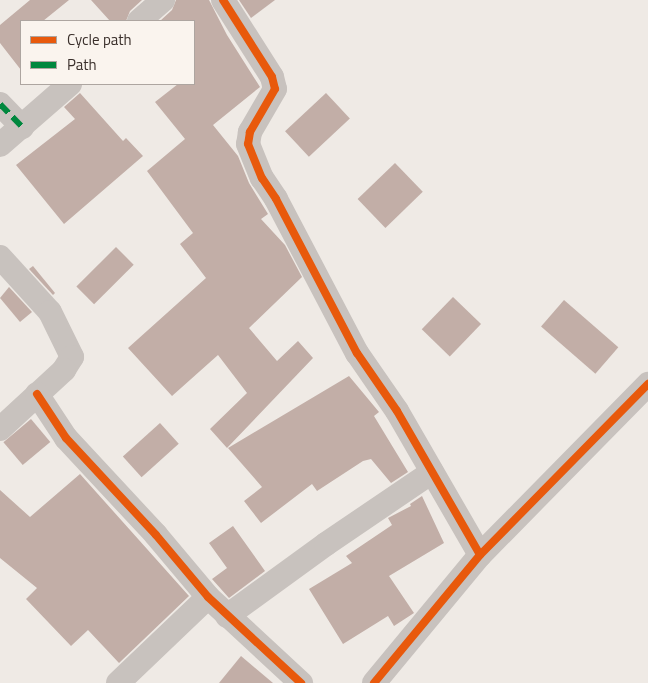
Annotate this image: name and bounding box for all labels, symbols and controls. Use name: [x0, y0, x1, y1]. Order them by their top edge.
legend: [20, 20, 195, 85]
text: Cycle path: [67, 28, 132, 51]
text: Path: [67, 53, 97, 76]

